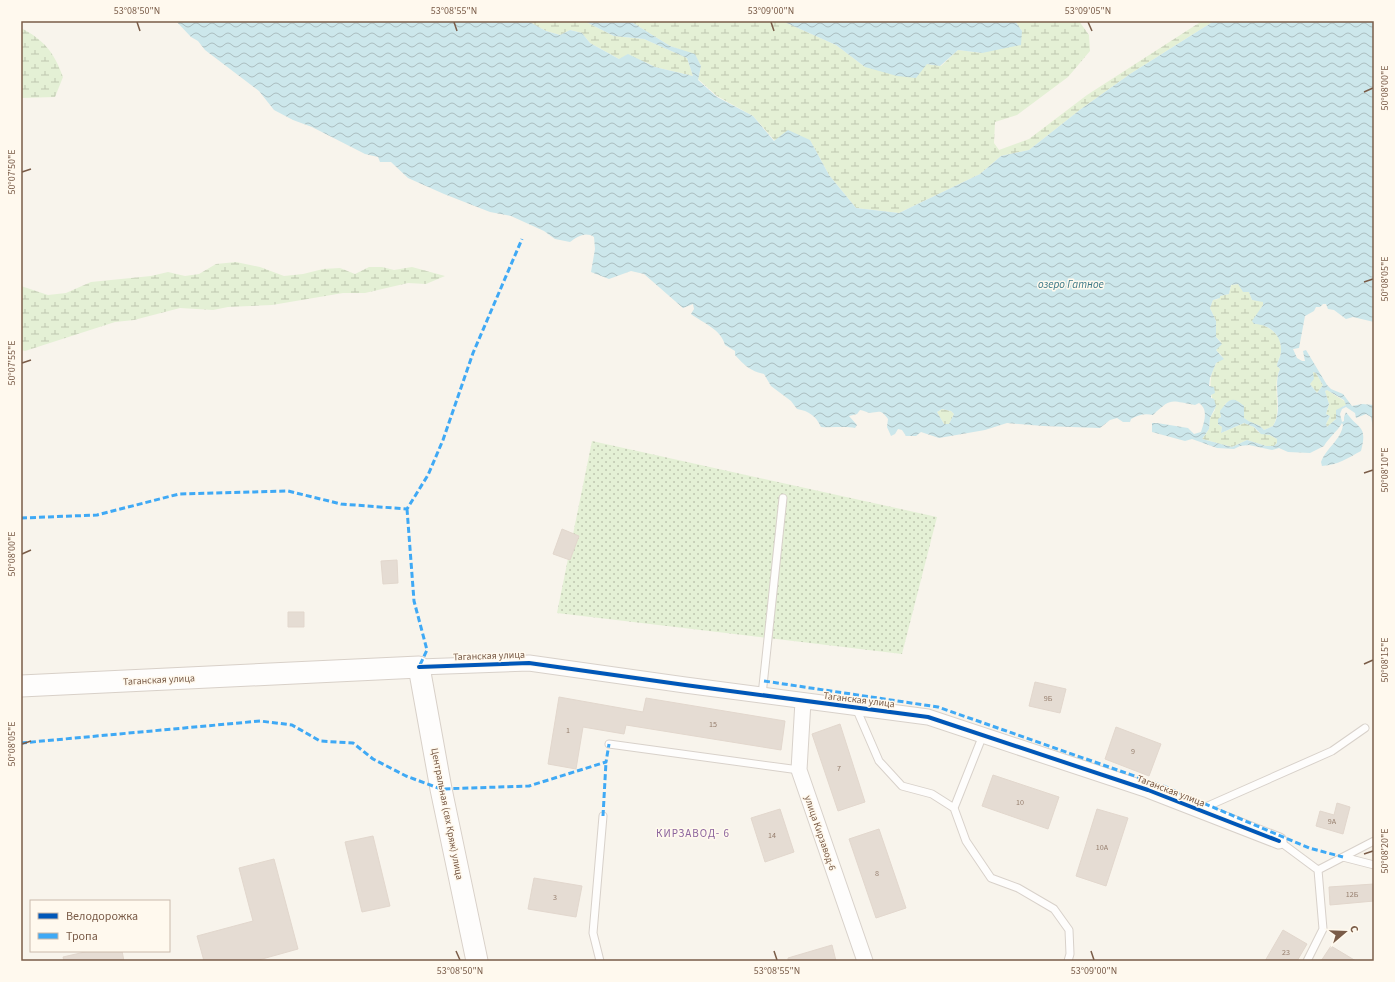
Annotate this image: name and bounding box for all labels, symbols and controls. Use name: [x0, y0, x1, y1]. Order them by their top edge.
text: 53°08'50"N: [114, 4, 160, 18]
text: 53°08'55"N: [431, 4, 477, 18]
text: 53°09'00"N: [748, 4, 794, 18]
text: 53°09'05"N: [1065, 4, 1111, 18]
text: 50°08'00"E: [1378, 65, 1392, 111]
text: 50°07'50"E: [5, 149, 19, 195]
text: 50°08'05"E: [1378, 256, 1392, 302]
water label: озеро Гатное: [1038, 277, 1104, 292]
text: 50°07'55"E: [5, 340, 19, 386]
text: 50°08'10"E: [1378, 447, 1392, 493]
text: 50°08'00"E: [5, 531, 19, 577]
text: 50°08'15"E: [1378, 637, 1392, 683]
street label: Таганская улица: [453, 648, 525, 664]
street label: Таганская улица: [123, 671, 195, 689]
street label: Таганская улица: [822, 689, 896, 711]
house number: 9Б: [1044, 693, 1053, 704]
house number: 15: [709, 719, 717, 730]
text: 50°08'05"E: [5, 721, 19, 767]
house number: 1: [566, 725, 570, 736]
house number: 9: [1131, 746, 1135, 757]
street label: Центральная (свх Кряж) улица: [427, 747, 467, 881]
house number: 7: [837, 763, 841, 774]
street label: Таганская улица: [1135, 772, 1207, 810]
street label: улица Кирзавод-6: [801, 794, 839, 872]
house number: 10: [1016, 797, 1024, 808]
house number: 9А: [1328, 816, 1337, 827]
district label: КИРЗАВОД- 6: [656, 826, 730, 841]
text: 50°08'20"E: [1378, 828, 1392, 874]
house number: 14: [768, 830, 776, 841]
house number: 10А: [1096, 842, 1109, 853]
house number: 8: [875, 868, 879, 879]
house number: 12Б: [1346, 889, 1359, 900]
house number: 3: [553, 892, 557, 903]
legend: [30, 900, 170, 952]
text: Велодорожка: [66, 908, 138, 925]
north arrow: [1325, 912, 1365, 952]
text: С: [1346, 923, 1362, 935]
text: Тропа: [66, 928, 98, 945]
house number: 23: [1282, 947, 1290, 958]
text: 53°08'50"N: [437, 964, 483, 978]
text: 53°08'55"N: [754, 964, 800, 978]
text: 53°09'00"N: [1071, 964, 1117, 978]

